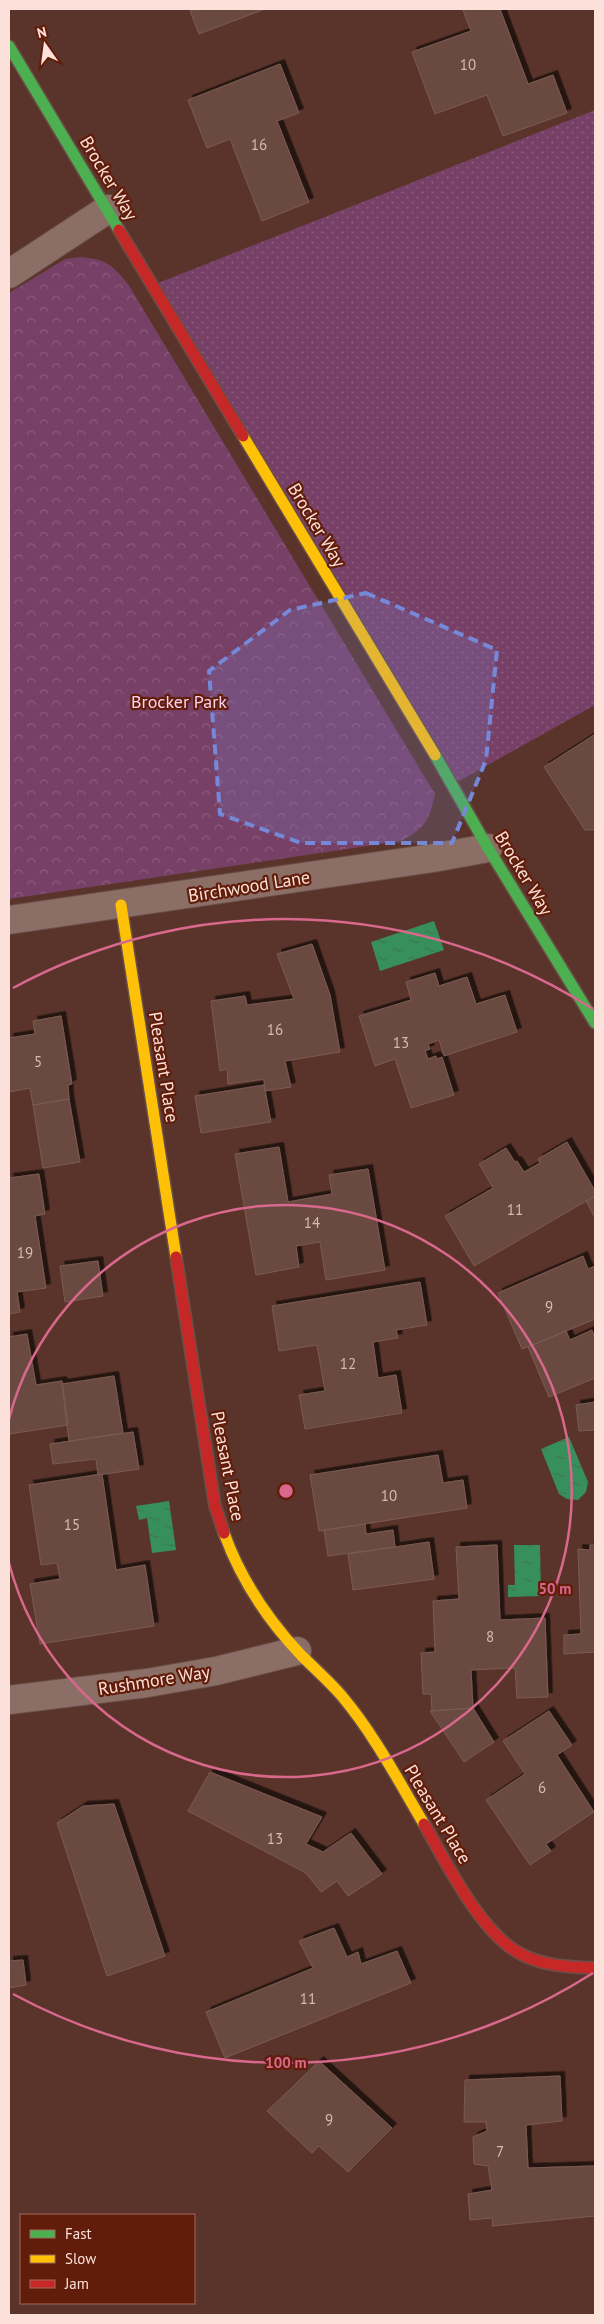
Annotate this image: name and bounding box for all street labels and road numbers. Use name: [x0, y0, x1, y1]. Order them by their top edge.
street label: Brocker Way: [75, 132, 143, 225]
street label: Brocker Way: [283, 479, 351, 572]
street label: Brocker Way: [490, 827, 558, 920]
street label: Birchwood Lane: [186, 865, 312, 907]
street label: Pleasant Place: [144, 1010, 184, 1124]
street label: Pleasant Place: [206, 1409, 250, 1523]
street label: Rushmore Way: [96, 1660, 212, 1700]
street label: Pleasant Place: [399, 1760, 477, 1868]

